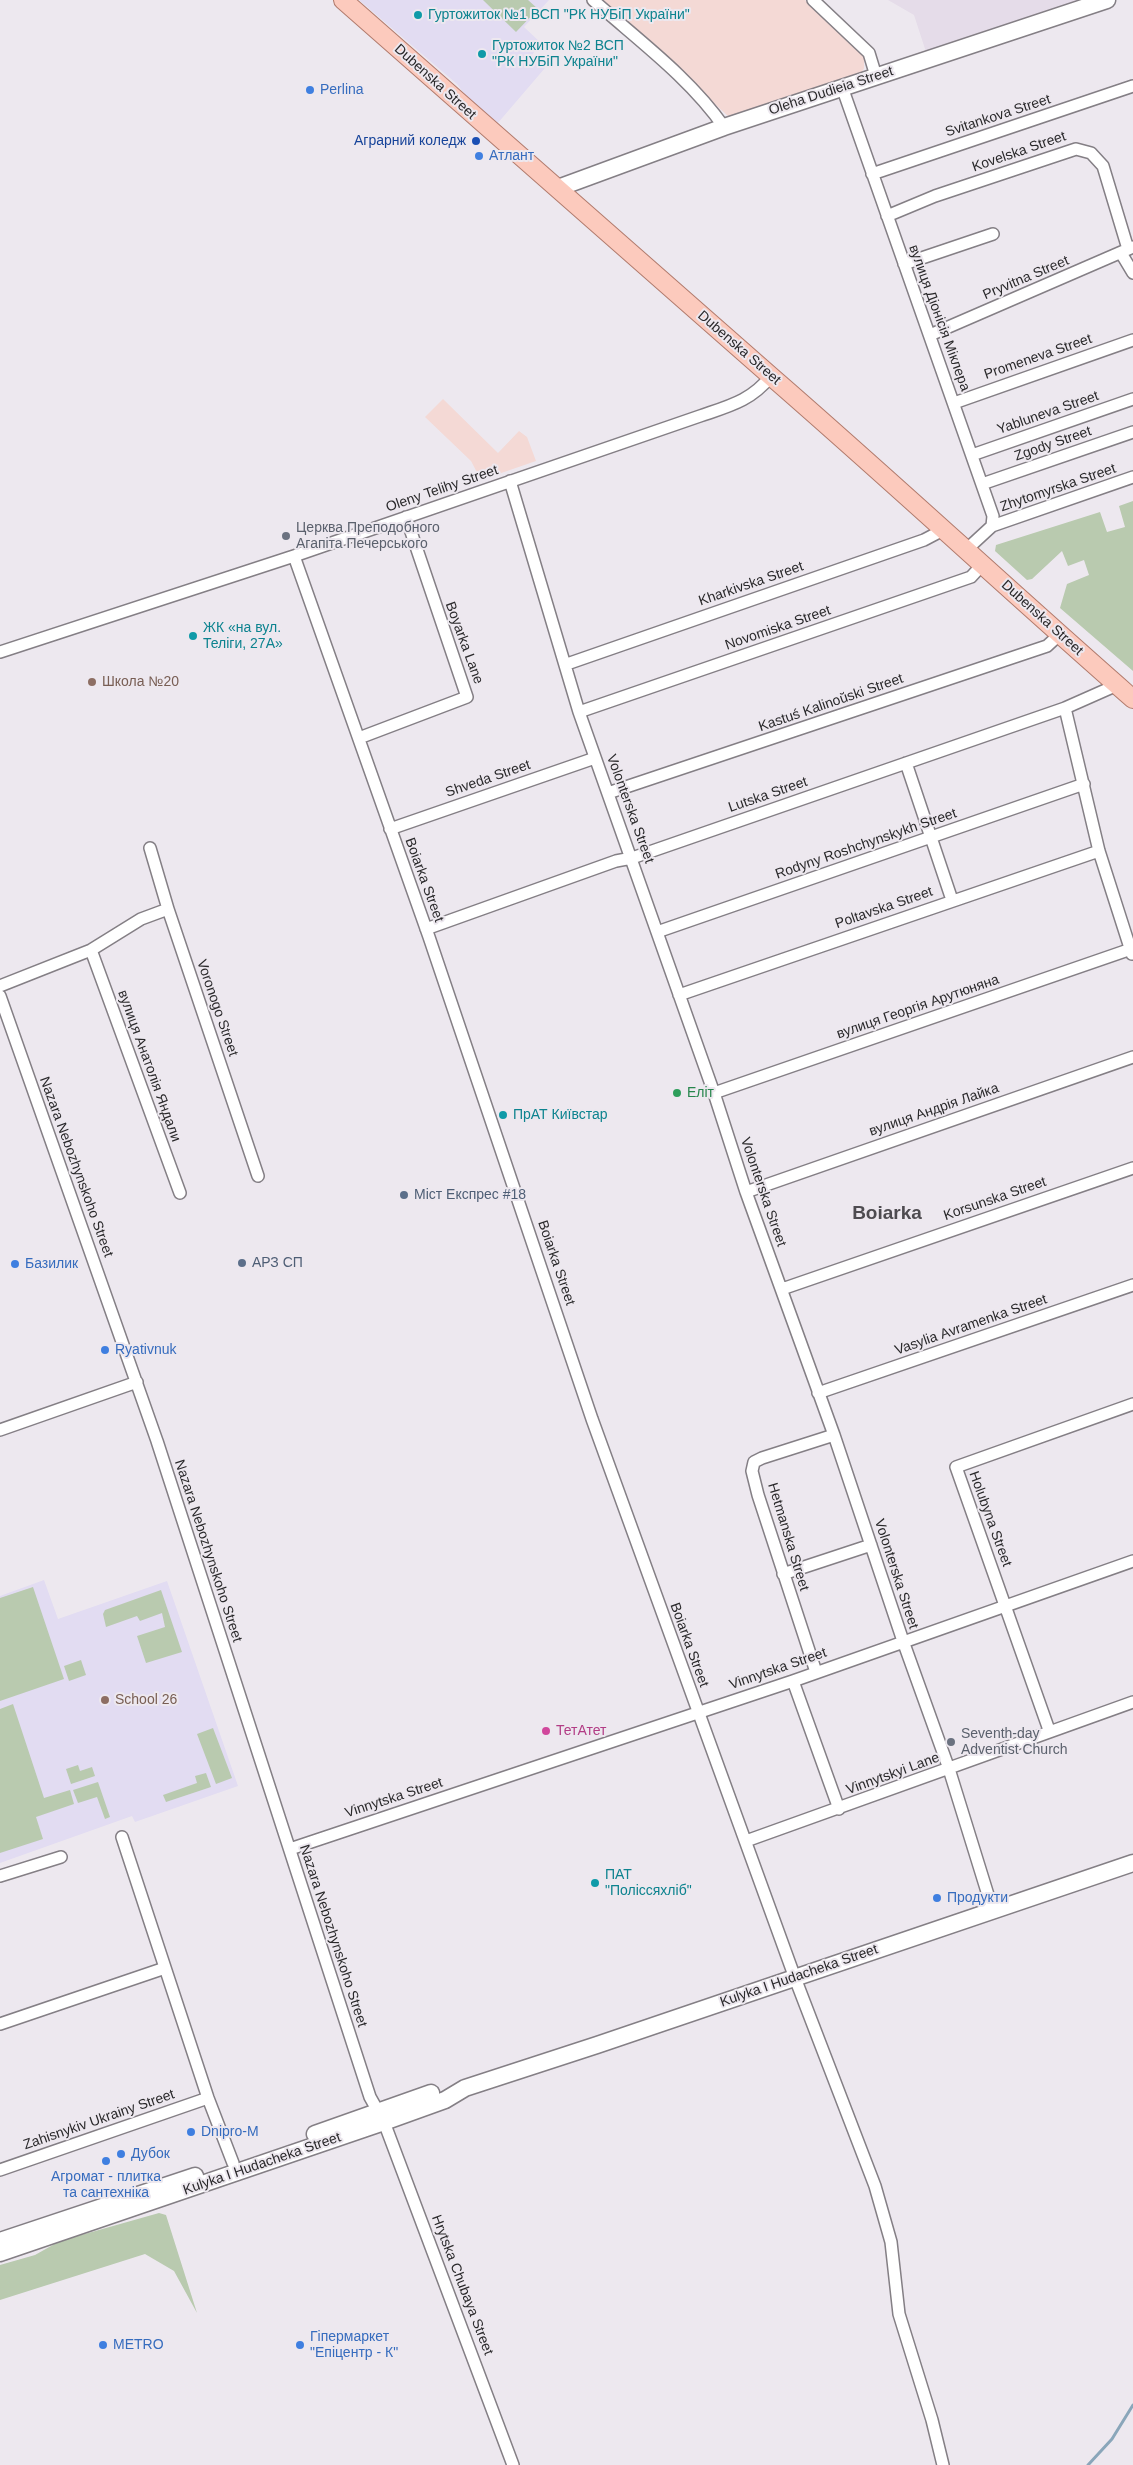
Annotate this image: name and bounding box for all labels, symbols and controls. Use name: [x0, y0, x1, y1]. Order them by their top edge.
place label: Гуртожиток №1 ВСП "РК НУБіП України": [428, 7, 690, 23]
marker: Гуртожиток №1 ВСП "РК НУБіП України": [412, 9, 424, 21]
place label: Гуртожиток №2 ВСП "РК НУБіП України": [492, 38, 624, 70]
street label: Dubenska Street: [391, 41, 479, 123]
marker: Гуртожиток №2 ВСП "РК НУБіП України": [476, 48, 488, 60]
street label: Oleha Dudieia Street: [767, 63, 895, 119]
place label: Perlina: [320, 82, 364, 98]
marker: Perlina: [304, 84, 316, 96]
street label: Svitankova Street: [943, 91, 1053, 141]
street label: Kovelska Street: [970, 128, 1068, 176]
place label: Аграрний коледж: [354, 133, 466, 149]
marker: Аграрний коледж: [470, 135, 482, 147]
place label: Атлант: [489, 148, 534, 164]
marker: Атлант: [473, 150, 485, 162]
street label: вулиця Діонісія Міклера: [905, 242, 973, 394]
street label: Pryvitna Street: [980, 252, 1072, 304]
street label: Dubenska Street: [694, 307, 784, 389]
street label: Promeneva Street: [982, 331, 1094, 383]
street label: Yabluneva Street: [995, 388, 1101, 438]
street label: Zgody Street: [1012, 423, 1094, 465]
street label: Zhytomyrska Street: [998, 460, 1118, 516]
street label: Oleny Telihy Street: [384, 462, 500, 516]
place label: Церква Преподобного Агапіта Печерського: [296, 520, 440, 552]
marker: Церква Преподобного Агапіта Печерського: [280, 530, 292, 542]
street label: Kharkivska Street: [696, 558, 806, 610]
street label: Dubenska Street: [998, 577, 1086, 659]
street label: Boyarka Lane: [441, 600, 487, 686]
street label: Novomiska Street: [723, 602, 833, 654]
place label: ЖК «на вул. Теліги, 27А»: [203, 620, 283, 652]
marker: ЖК «на вул. Теліги, 27А»: [187, 630, 199, 642]
street label: Kastuś Kalinoŭski Street: [757, 670, 905, 736]
place label: Школа №20: [102, 674, 179, 690]
marker: Школа №20: [86, 676, 98, 688]
street label: Volonterska Street: [603, 752, 657, 866]
street label: Shveda Street: [443, 757, 533, 801]
street label: Lutska Street: [726, 774, 810, 816]
street label: Rodyny Roshchynskykh Street: [773, 805, 959, 883]
street label: Boiarka Street: [401, 835, 447, 925]
street label: Poltavska Street: [833, 883, 935, 933]
street label: Voronogo Street: [193, 957, 241, 1059]
street label: вулиця Георгія Арутюняна: [835, 971, 1001, 1043]
street label: вулиця Анатолія Яндали: [114, 988, 184, 1144]
street label: Nazara Nebozhynskoho Street: [36, 1075, 116, 1259]
street label: вулиця Андрія Лайка: [867, 1080, 1001, 1140]
place label: Еліт: [687, 1085, 714, 1101]
marker: Еліт: [671, 1087, 683, 1099]
place label: ПрАТ Київстар: [513, 1107, 608, 1123]
marker: ПрАТ Київстар: [497, 1109, 509, 1121]
street label: Volonterska Street: [736, 1135, 790, 1249]
street label: Korsunska Street: [941, 1174, 1049, 1224]
place label: Міст Експрес #18: [414, 1187, 526, 1203]
marker: Міст Експрес #18: [398, 1189, 410, 1201]
district label: Boiarka: [852, 1203, 922, 1225]
street label: Boiarka Street: [534, 1218, 578, 1308]
place label: АРЗ СП: [252, 1255, 303, 1271]
place label: Базилик: [25, 1256, 78, 1272]
marker: АРЗ СП: [236, 1257, 248, 1269]
marker: Базилик: [9, 1258, 21, 1270]
street label: Vasylia Avramenka Street: [893, 1291, 1049, 1359]
place label: Ryativnuk: [115, 1342, 176, 1358]
marker: Ryativnuk: [99, 1344, 111, 1356]
street label: Nazara Nebozhynskoho Street: [171, 1458, 245, 1644]
street label: Holubyna Street: [965, 1469, 1015, 1569]
street label: Hetmanska Street: [764, 1481, 812, 1593]
street label: Volonterska Street: [870, 1517, 922, 1631]
street label: Boiarka Street: [666, 1600, 712, 1690]
street label: Vinnytska Street: [727, 1645, 829, 1693]
place label: School 26: [115, 1692, 177, 1708]
marker: School 26: [99, 1694, 111, 1706]
place label: ТетАтет: [556, 1723, 607, 1739]
marker: ТетАтет: [540, 1725, 552, 1737]
place label: Seventh-day Adventist Church: [961, 1726, 1068, 1758]
marker: Seventh-day Adventist Church: [945, 1736, 957, 1748]
street label: Vinnytskyi Lane: [844, 1749, 942, 1799]
street label: Vinnytska Street: [343, 1774, 445, 1822]
street label: Nazara Nebozhynskoho Street: [296, 1843, 370, 2029]
place label: ПАТ "Поліссяхліб": [605, 1867, 692, 1900]
marker: ПАТ "Поліссяхліб": [589, 1877, 601, 1889]
place label: Продукти: [947, 1890, 1008, 1906]
marker: Продукти: [931, 1892, 943, 1904]
street label: Kulyka I Hudacheka Street: [718, 1941, 880, 2011]
street label: Zahisnykiv Ukrainy Street: [21, 2086, 177, 2154]
place label: Dnipro-M: [201, 2124, 259, 2140]
marker: Dnipro-M: [185, 2126, 197, 2138]
street label: Kulyka I Hudacheka Street: [181, 2129, 343, 2199]
place label: Дубок: [131, 2146, 170, 2162]
marker: Дубок: [115, 2148, 127, 2160]
marker: Агромат - плитка та сантехніка: [100, 2155, 112, 2167]
place label: Агромат - плитка та сантехніка: [51, 2169, 161, 2202]
street label: Hrytska Chubaya Street: [428, 2213, 496, 2357]
place label: Гіпермаркет "Епіцентр - К": [310, 2329, 398, 2362]
place label: METRO: [113, 2337, 164, 2353]
marker: METRO: [97, 2339, 109, 2351]
marker: Гіпермаркет "Епіцентр - К": [294, 2339, 306, 2351]

